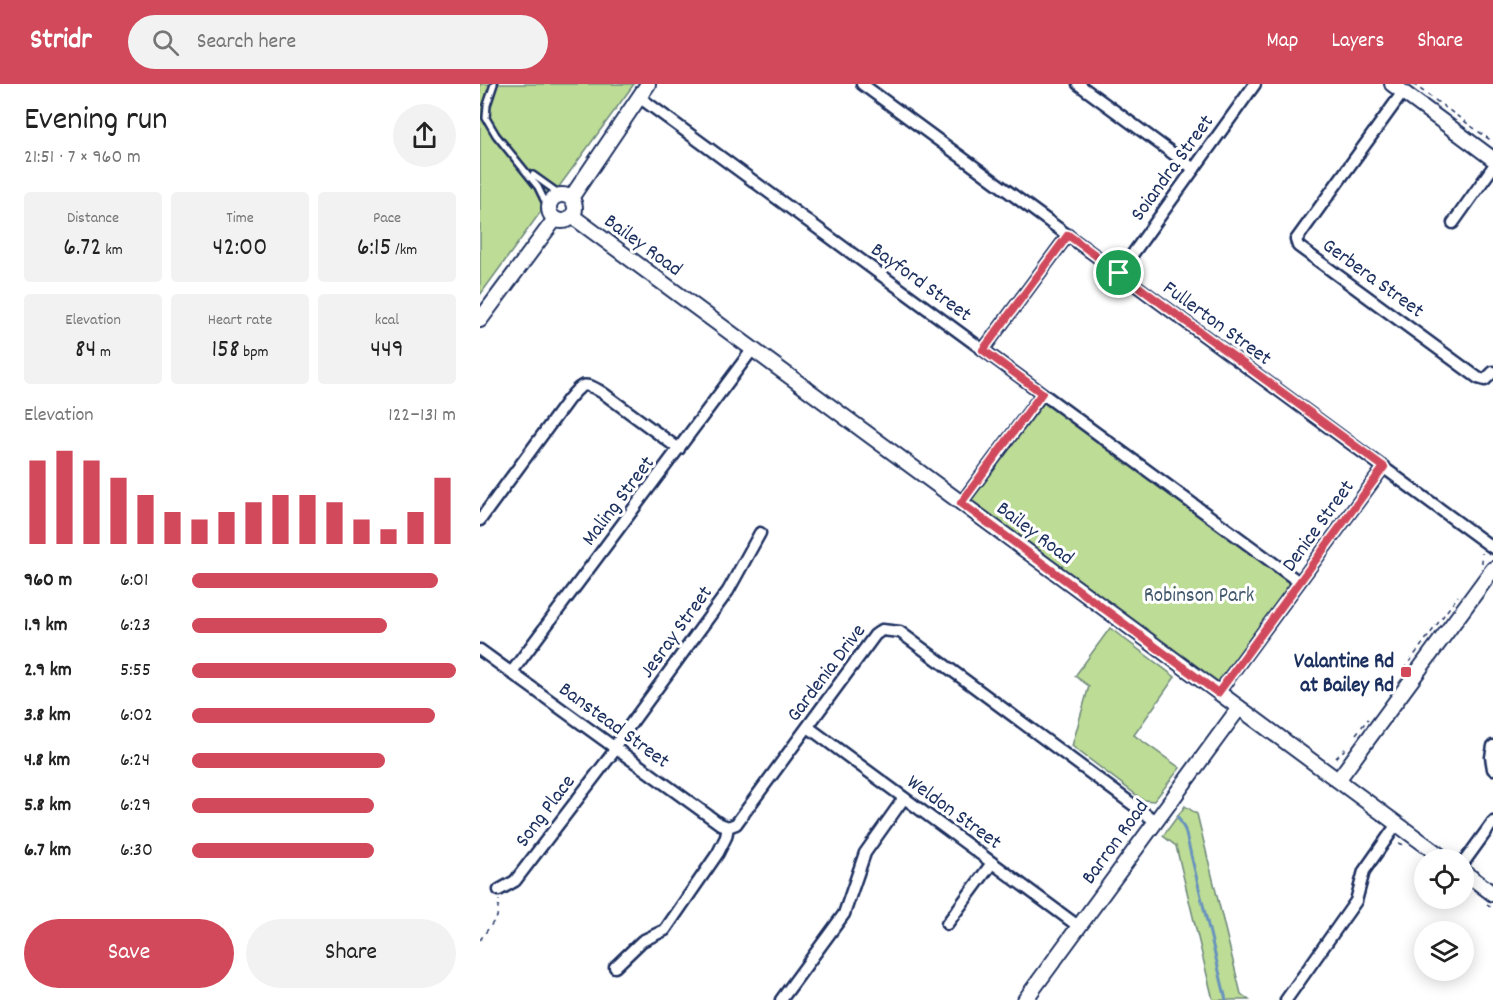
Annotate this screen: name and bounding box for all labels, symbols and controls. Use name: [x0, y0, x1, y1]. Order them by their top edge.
search box: [128, 15, 548, 69]
text: Stridr: [30, 22, 92, 62]
icon: search: [149, 26, 182, 59]
text: Search here: [197, 27, 296, 58]
text: Map: [1267, 27, 1298, 57]
text: Layers: [1331, 27, 1384, 57]
text: Share: [1417, 27, 1463, 57]
text: Evening run: [24, 98, 168, 145]
button: share: [393, 104, 456, 167]
street label: Soiandra Street: [1124, 109, 1223, 228]
text: 21:51 · 7 × 960 m: [24, 144, 141, 172]
text: Distance: [67, 207, 119, 230]
text: Time: [226, 207, 254, 230]
text: Pace: [373, 207, 401, 230]
street label: Bailey Road: [597, 208, 688, 285]
text: 6.72: [63, 230, 102, 267]
text: 42:00: [213, 230, 267, 267]
text: 6:15: [357, 230, 392, 267]
street label: Gerbera Street: [1315, 232, 1430, 327]
street label: Bayford Street: [863, 236, 977, 331]
text: km: [102, 239, 123, 262]
text: /km: [392, 239, 417, 262]
pin: [1093, 247, 1144, 298]
icon: arrive: [1102, 256, 1135, 289]
street label: Fullerton Street: [1156, 275, 1277, 374]
text: Elevation: [65, 309, 121, 332]
text: Heart rate: [208, 309, 272, 332]
text: kcal: [375, 309, 399, 332]
text: 84: [75, 332, 96, 369]
text: 158: [211, 332, 240, 369]
text: 449: [370, 332, 404, 369]
text: m: [96, 341, 111, 364]
text: bpm: [240, 341, 269, 364]
text: Elevation: [24, 402, 94, 430]
text: 122–131 m: [388, 402, 456, 430]
street label: Maling Street: [576, 450, 663, 553]
street label: Denice Street: [1276, 474, 1363, 579]
street label: Bailey Road: [989, 495, 1079, 574]
text: 960 m: [24, 567, 72, 595]
text: 6:01: [120, 567, 148, 595]
street label: Jesray Street: [634, 580, 721, 685]
park label: Robinson Park: [1144, 582, 1254, 612]
text: 1.9 km: [24, 612, 67, 640]
text: 6:23: [120, 612, 151, 640]
street label: Gardenia Drive: [781, 618, 874, 729]
place label: Valantine Rd at Bailey Rd: [1294, 648, 1394, 702]
text: 2.9 km: [24, 657, 72, 685]
text: 5:55: [120, 657, 151, 685]
marker: Valantine Rd at Bailey Rd: [1399, 665, 1413, 679]
street label: Banstead Street: [551, 676, 675, 777]
text: 3.8 km: [24, 702, 71, 730]
text: 6:02: [120, 702, 153, 730]
text: 4.8 km: [24, 747, 70, 775]
text: 6:24: [120, 747, 150, 775]
street label: Song Place: [509, 769, 584, 855]
street label: Weldon Street: [900, 769, 1007, 858]
text: 5.8 km: [24, 792, 71, 820]
text: 6:29: [120, 792, 151, 820]
street label: Barron Road: [1075, 794, 1158, 891]
text: 6.7 km: [24, 837, 71, 865]
text: 6:30: [120, 837, 153, 865]
map controls: [1414, 849, 1474, 981]
button: locate: [1414, 849, 1474, 909]
button: Save: [24, 919, 234, 988]
button: Share: [246, 919, 456, 988]
button: layers: [1414, 921, 1474, 981]

